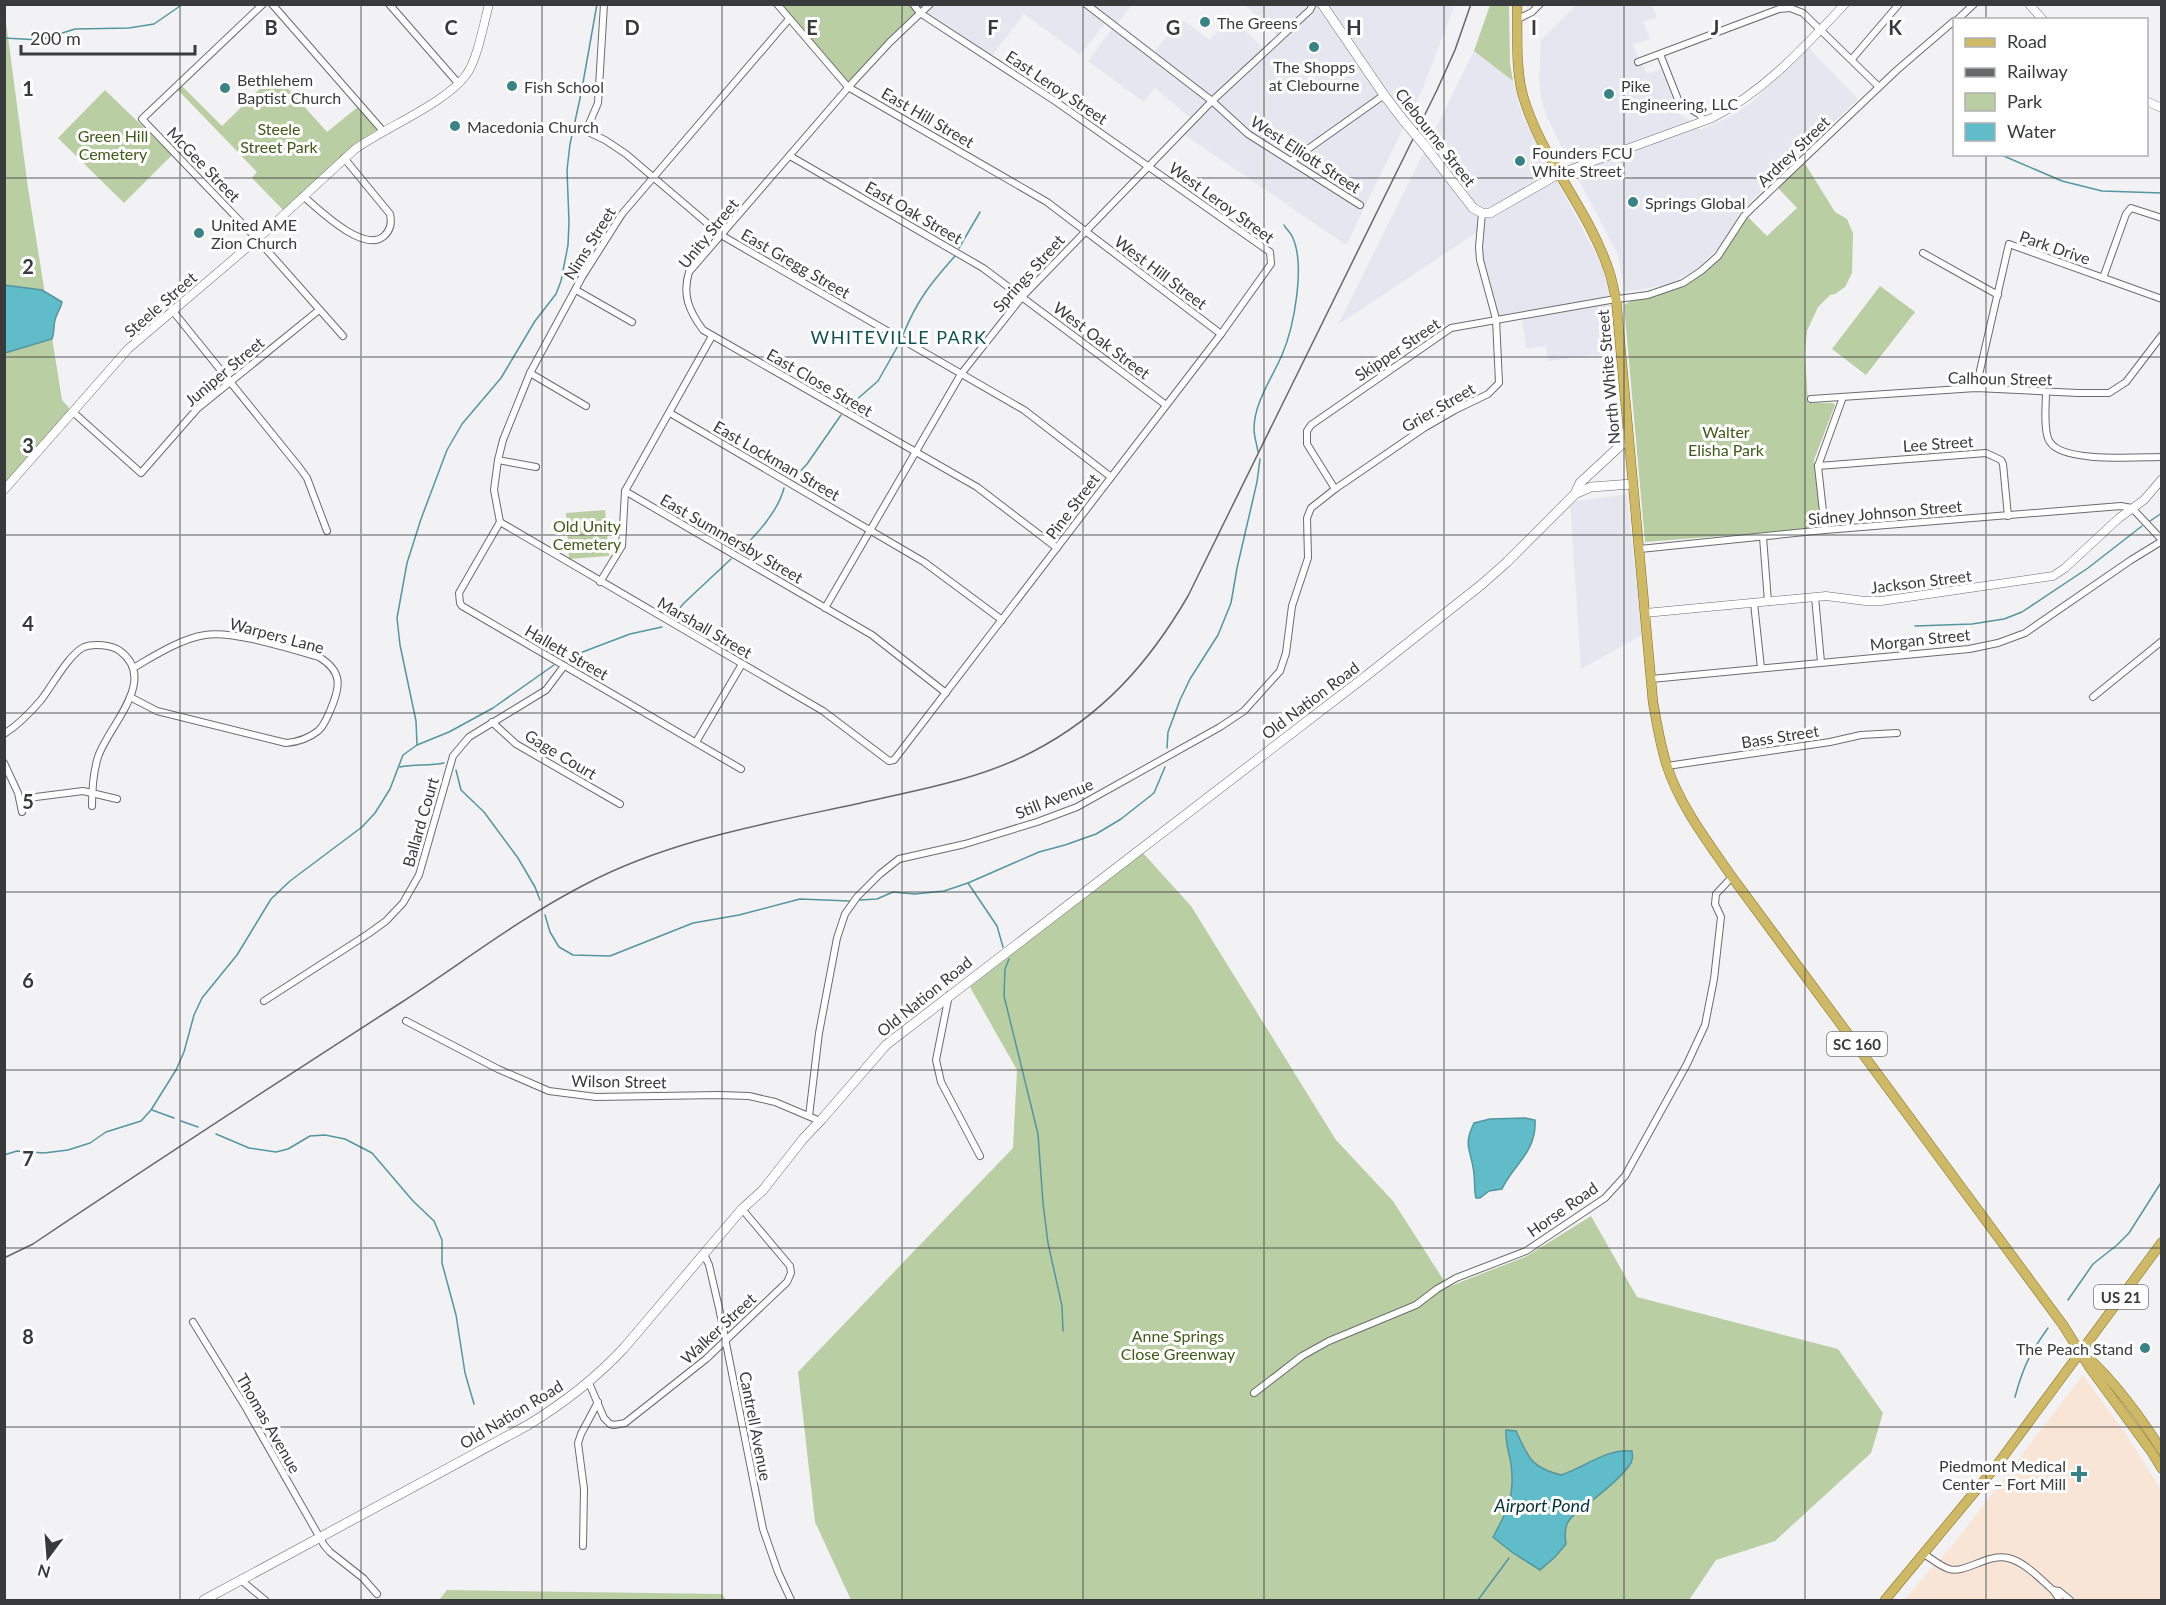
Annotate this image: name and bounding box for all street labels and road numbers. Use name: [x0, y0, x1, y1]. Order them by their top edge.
street label: East Leroy Street: [1003, 46, 1112, 128]
street label: East Hill Street: [878, 83, 978, 151]
street label: Clebourne Street: [1392, 84, 1480, 190]
street label: West Elliott Street: [1247, 111, 1365, 197]
street label: Ardrey Street: [1753, 112, 1833, 190]
street label: McGee Street: [164, 123, 245, 206]
street label: West Leroy Street: [1166, 157, 1278, 247]
street label: East Oak Street: [862, 177, 966, 248]
street label: Unity Street: [674, 194, 742, 272]
street label: Nims Street: [559, 203, 619, 283]
street label: East Gregg Street: [738, 224, 854, 302]
street label: Park Drive: [2017, 226, 2093, 268]
street label: Springs Street: [988, 230, 1068, 316]
street label: West Hill Street: [1111, 231, 1211, 313]
street label: Steele Street: [120, 267, 200, 340]
street label: West Oak Street: [1050, 298, 1154, 383]
street label: North White Street: [1593, 309, 1623, 445]
street label: Skipper Street: [1351, 313, 1443, 384]
street label: Juniper Street: [181, 332, 268, 410]
street label: East Close Street: [764, 344, 876, 420]
street label: Calhoun Street: [1948, 368, 2053, 388]
street label: Grier Street: [1398, 378, 1478, 436]
street label: East Lockman Street: [711, 416, 844, 504]
street label: Lee Street: [1902, 431, 1974, 455]
street label: Pine Street: [1041, 469, 1103, 542]
street label: East Summersby Street: [657, 489, 807, 587]
street label: Sidney Johnson Street: [1807, 496, 1963, 528]
street label: Jackson Street: [1870, 565, 1973, 597]
street label: Marshall Street: [654, 592, 756, 662]
street label: Warpers Lane: [228, 613, 326, 657]
street label: Hallett Street: [522, 621, 612, 684]
street label: Morgan Street: [1869, 624, 1971, 654]
street label: Old Nation Road: [1258, 657, 1362, 743]
street label: Bass Street: [1740, 720, 1820, 752]
street label: Gage Court: [522, 725, 601, 783]
street label: Still Avenue: [1012, 774, 1096, 822]
street label: Ballard Court: [398, 775, 442, 869]
street label: Old Nation Road: [873, 952, 975, 1040]
road number: SC 160: [1827, 1032, 1887, 1056]
street label: Wilson Street: [571, 1071, 667, 1091]
street label: Horse Road: [1523, 1178, 1601, 1240]
road number: US 21: [2094, 1285, 2148, 1309]
street label: Walker Street: [677, 1288, 759, 1367]
street label: Thomas Avenue: [233, 1370, 305, 1476]
street label: Cantrell Avenue: [736, 1370, 776, 1482]
street label: Old Nation Road: [456, 1376, 566, 1452]

